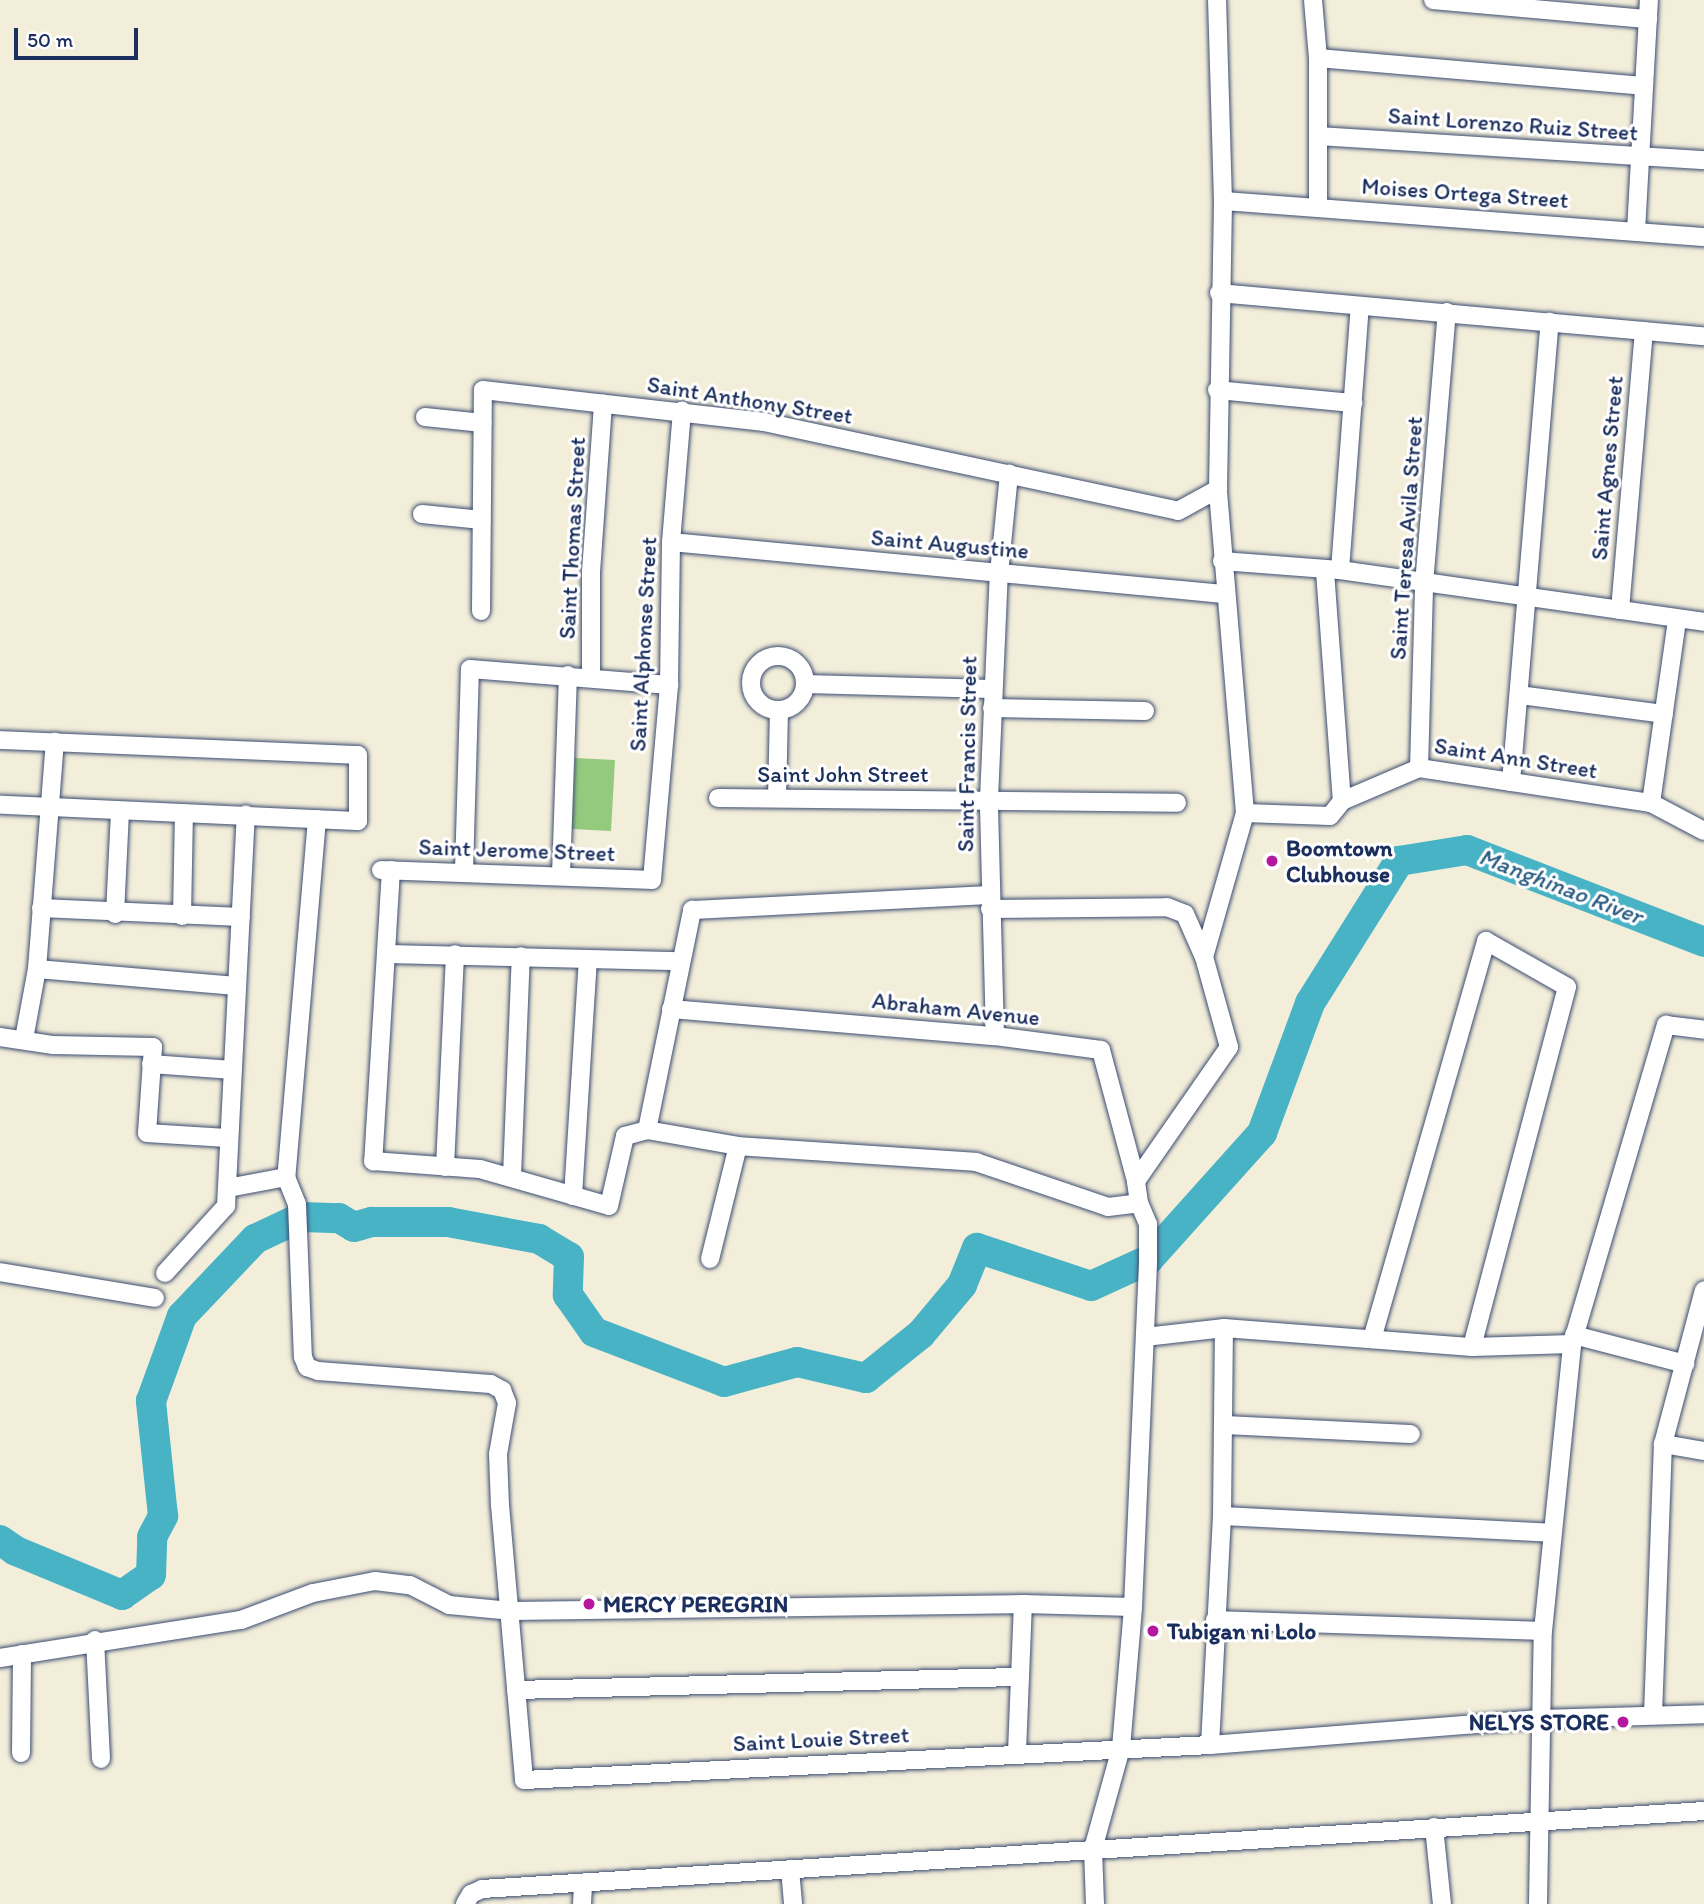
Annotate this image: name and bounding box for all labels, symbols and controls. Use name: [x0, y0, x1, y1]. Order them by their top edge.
scale bar: [18, 14, 142, 58]
text: 50 m: [27, 27, 73, 52]
street label: Saint Lorenzo Ruiz Street: [1387, 102, 1639, 146]
street label: Moises Ortega Street: [1361, 172, 1569, 214]
street label: Saint Anthony Street: [645, 370, 855, 430]
street label: Saint Agnes Street: [1585, 375, 1629, 561]
street label: Saint Teresa Avila Street: [1384, 417, 1428, 659]
street label: Saint Thomas Street: [553, 437, 591, 639]
street label: Saint Augustine: [870, 523, 1030, 565]
street label: Saint Alphonse Street: [624, 536, 662, 752]
street label: Saint Francis Street: [951, 656, 983, 852]
street label: Saint Ann Street: [1433, 732, 1599, 784]
street label: Saint John Street: [758, 760, 928, 788]
street label: Saint Jerome Street: [418, 833, 616, 867]
place label: Boomtown Clubhouse: [1286, 834, 1393, 888]
water label: Manghinao River: [1476, 842, 1646, 930]
marker: Boomtown Clubhouse: [1264, 853, 1280, 869]
street label: Abraham Avenue: [871, 987, 1041, 1031]
place label: MERCY PEREGRIN: [603, 1590, 788, 1618]
marker: MERCY PEREGRIN: [581, 1596, 597, 1612]
place label: Tubigan ni Lolo: [1167, 1617, 1316, 1645]
marker: Tubigan ni Lolo: [1145, 1623, 1161, 1639]
place label: NELYS STORE: [1468, 1708, 1609, 1736]
marker: NELYS STORE: [1615, 1714, 1631, 1730]
street label: Saint Louie Street: [732, 1721, 910, 1757]

